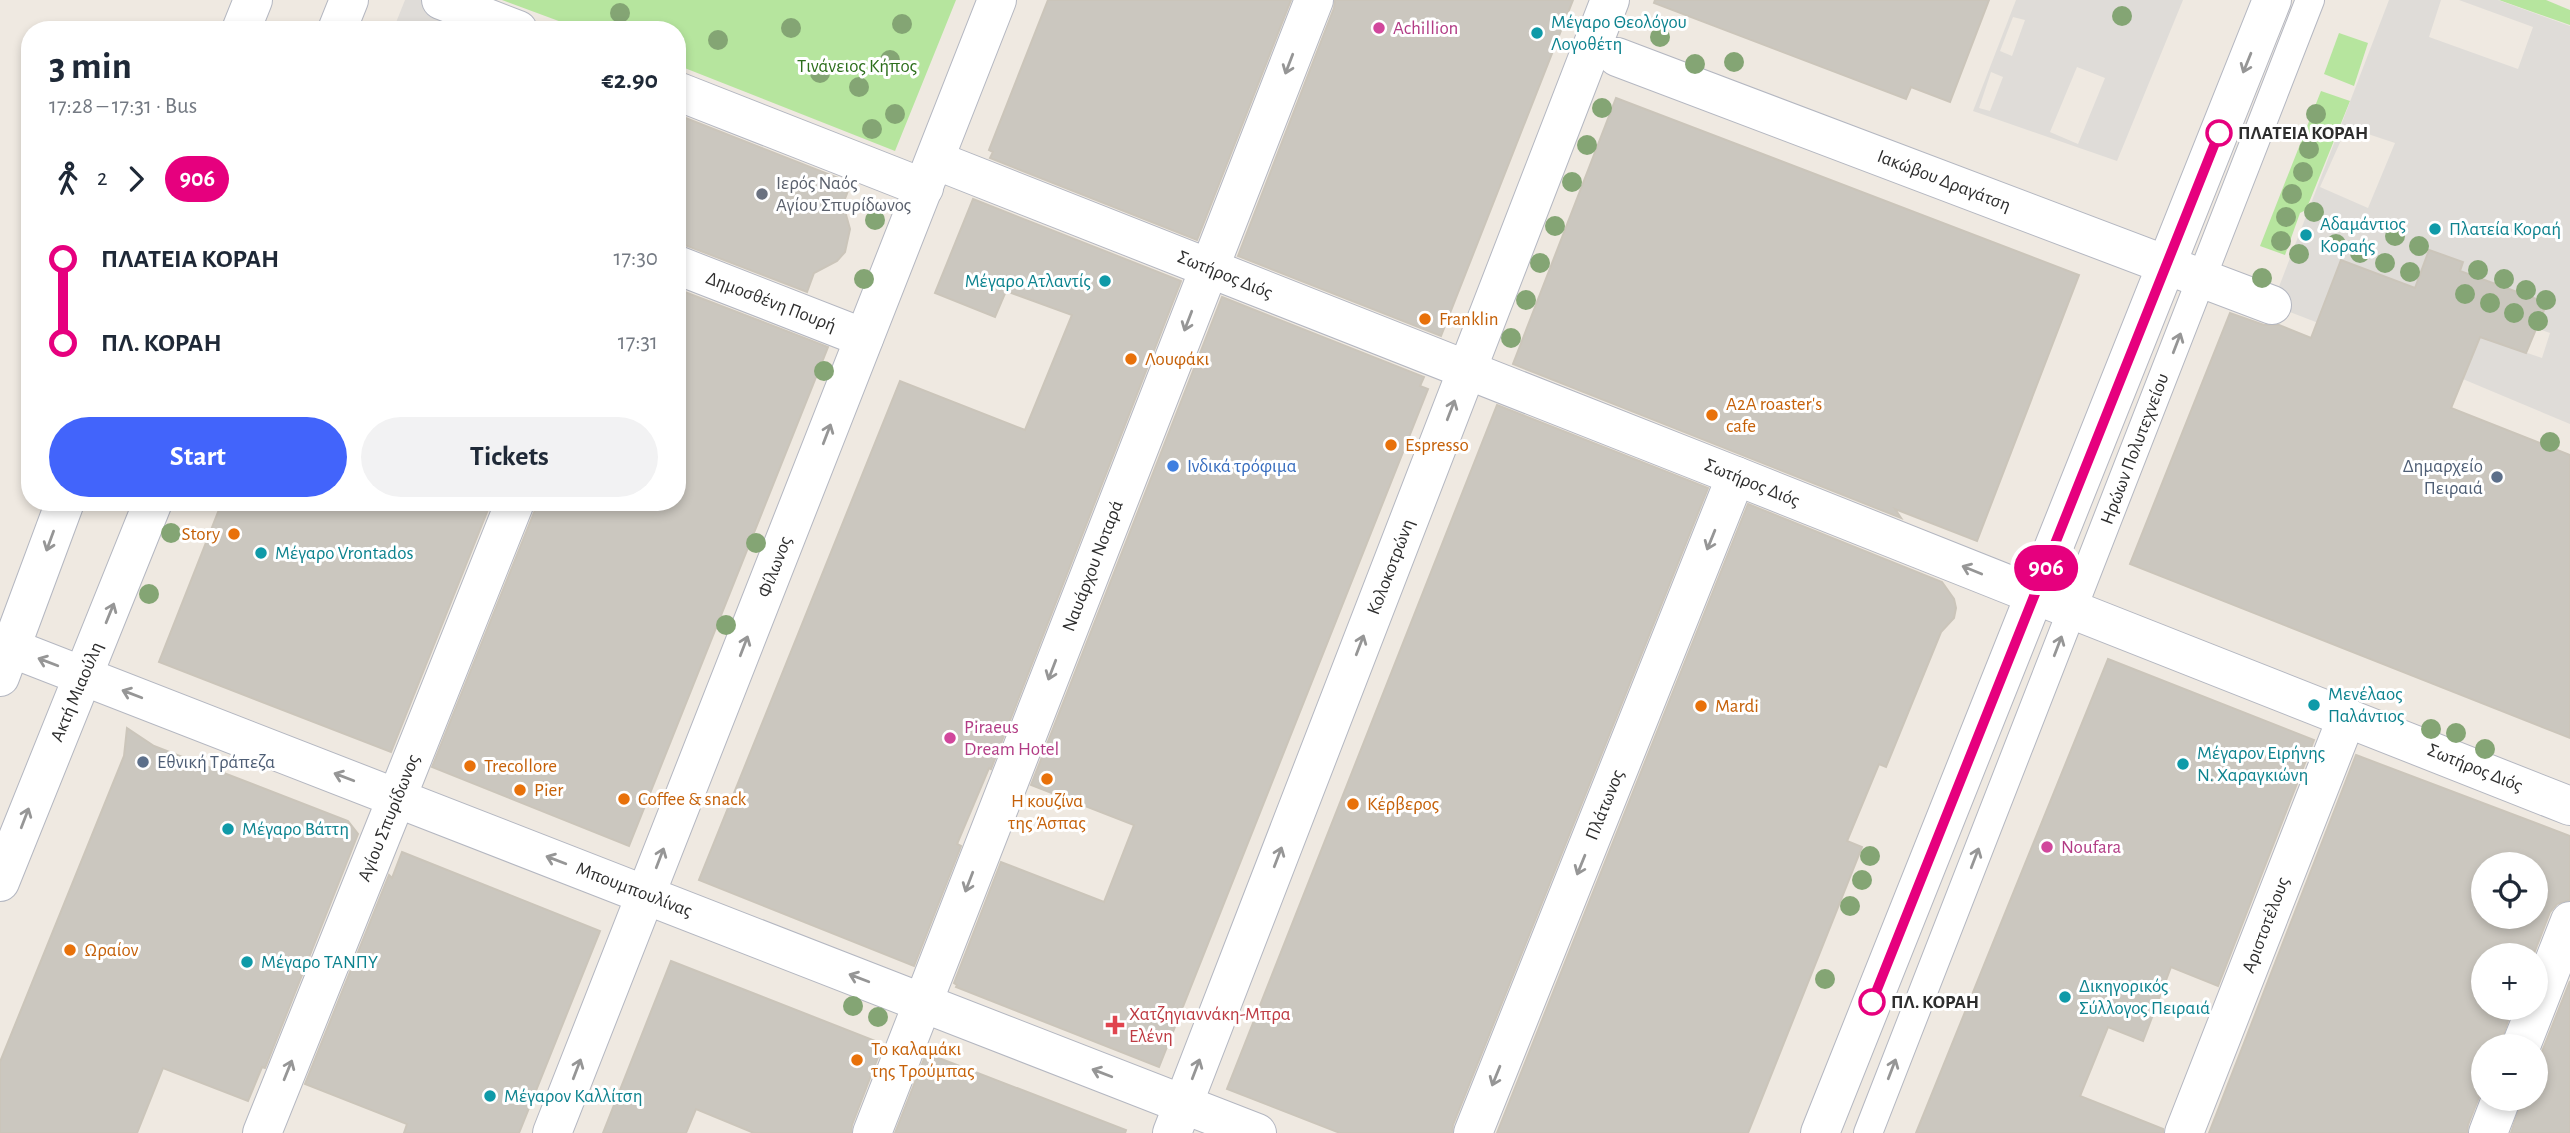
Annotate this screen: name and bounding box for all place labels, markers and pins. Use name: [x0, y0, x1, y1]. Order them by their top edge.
place label: Μέγαρο Θεολόγου Λογοθέτη: [1551, 13, 1687, 54]
place label: Achillion: [1393, 19, 1458, 38]
marker: Achillion: [1371, 20, 1387, 36]
marker: Μέγαρο Θεολόγου Λογοθέτη: [1529, 25, 1545, 41]
marker: ΠΛΑΤΕΙΑ ΚΟΡΑΗ: [2206, 120, 2232, 146]
place label: ΠΛΑΤΕΙΑ ΚΟΡΑΗ: [2238, 124, 2368, 143]
place label: Ιερός Ναός Αγίου Σπυρίδωνος: [776, 174, 911, 215]
marker: Ιερός Ναός Αγίου Σπυρίδωνος: [754, 186, 770, 202]
place label: Αδαμάντιος Κοραής: [2320, 215, 2406, 256]
place label: Πλατεία Κοραή: [2449, 220, 2561, 239]
marker: Πλατεία Κοραή: [2427, 221, 2443, 237]
marker: Αδαμάντιος Κοραής: [2298, 227, 2314, 243]
place label: Μέγαρο Ατλαντίς: [965, 272, 1091, 291]
marker: Μέγαρο Ατλαντίς: [1097, 273, 1113, 289]
place label: Franklin: [1439, 310, 1499, 329]
marker: Franklin: [1417, 311, 1433, 327]
place label: Λουφάκι: [1145, 350, 1210, 369]
marker: Λουφάκι: [1123, 351, 1139, 367]
place label: A2A roaster's cafe: [1726, 395, 1822, 436]
marker: A2A roaster's cafe: [1704, 407, 1720, 423]
place label: Espresso: [1405, 436, 1469, 455]
marker: Espresso: [1383, 437, 1399, 453]
place label: Ινδικά τρόφιμα: [1187, 457, 1297, 476]
place label: Δημαρχείο Πειραιά: [2403, 457, 2483, 498]
marker: Ινδικά τρόφιμα: [1165, 458, 1181, 474]
marker: Δημαρχείο Πειραιά: [2489, 469, 2505, 485]
place label: Story: [182, 525, 220, 544]
marker: Story: [226, 526, 242, 542]
place label: Μέγαρο Vrontados: [275, 544, 414, 563]
marker: Μέγαρο Vrontados: [253, 545, 269, 561]
place label: Μενέλαος Παλάντιος: [2328, 685, 2404, 726]
place label: Mardi: [1715, 697, 1759, 716]
marker: Μενέλαος Παλάντιος: [2306, 697, 2322, 713]
marker: Mardi: [1693, 698, 1709, 714]
place label: Piraeus Dream Hotel: [964, 718, 1059, 759]
marker: Piraeus Dream Hotel: [942, 730, 958, 746]
place label: Μέγαρον Ειρήνης Ν. Χαραγκιώνη: [2197, 744, 2325, 785]
place label: Εθνική Τράπεζα: [157, 753, 275, 772]
marker: Εθνική Τράπεζα: [135, 754, 151, 770]
marker: Μέγαρον Ειρήνης Ν. Χαραγκιώνη: [2175, 756, 2191, 772]
place label: Trecollore: [484, 757, 557, 776]
marker: Trecollore: [462, 758, 478, 774]
marker: Η κουζίνα της Άσπας: [1039, 771, 1055, 787]
place label: Pier: [534, 781, 563, 800]
marker: Pier: [512, 782, 528, 798]
place label: Coffee & snack: [638, 790, 746, 809]
marker: Coffee & snack: [616, 791, 632, 807]
place label: Η κουζίνα της Άσπας: [1007, 792, 1086, 833]
place label: Κέρβερος: [1367, 795, 1439, 814]
marker: Κέρβερος: [1345, 796, 1361, 812]
place label: Μέγαρο Βάττη: [242, 820, 349, 839]
marker: Μέγαρο Βάττη: [220, 821, 236, 837]
place label: Noufara: [2061, 838, 2122, 857]
marker: Noufara: [2039, 839, 2055, 855]
place label: Ωραίον: [84, 941, 138, 960]
marker: Ωραίον: [62, 942, 78, 958]
place label: Μέγαρο ΤΑΝΠΥ: [261, 953, 378, 972]
marker: Μέγαρο ΤΑΝΠΥ: [239, 954, 255, 970]
place label: Δικηγορικός Σύλλογος Πειραιά: [2079, 977, 2210, 1018]
marker: ΠΛ. ΚΟΡΑΗ: [1859, 989, 1885, 1015]
marker: Δικηγορικός Σύλλογος Πειραιά: [2057, 989, 2073, 1005]
place label: ΠΛ. ΚΟΡΑΗ: [1891, 993, 1979, 1012]
place label: Χατζηγιαννάκη-Μπρα Ελένη: [1129, 1005, 1291, 1046]
marker: Χατζηγιαννάκη-Μπρα Ελένη: [1107, 1017, 1123, 1033]
place label: Το καλαμάκι της Τρούμπας: [870, 1040, 975, 1081]
marker: Το καλαμάκι της Τρούμπας: [849, 1052, 865, 1068]
place label: Μέγαρον Καλλίτση: [504, 1087, 642, 1106]
marker: Μέγαρον Καλλίτση: [482, 1088, 498, 1104]

